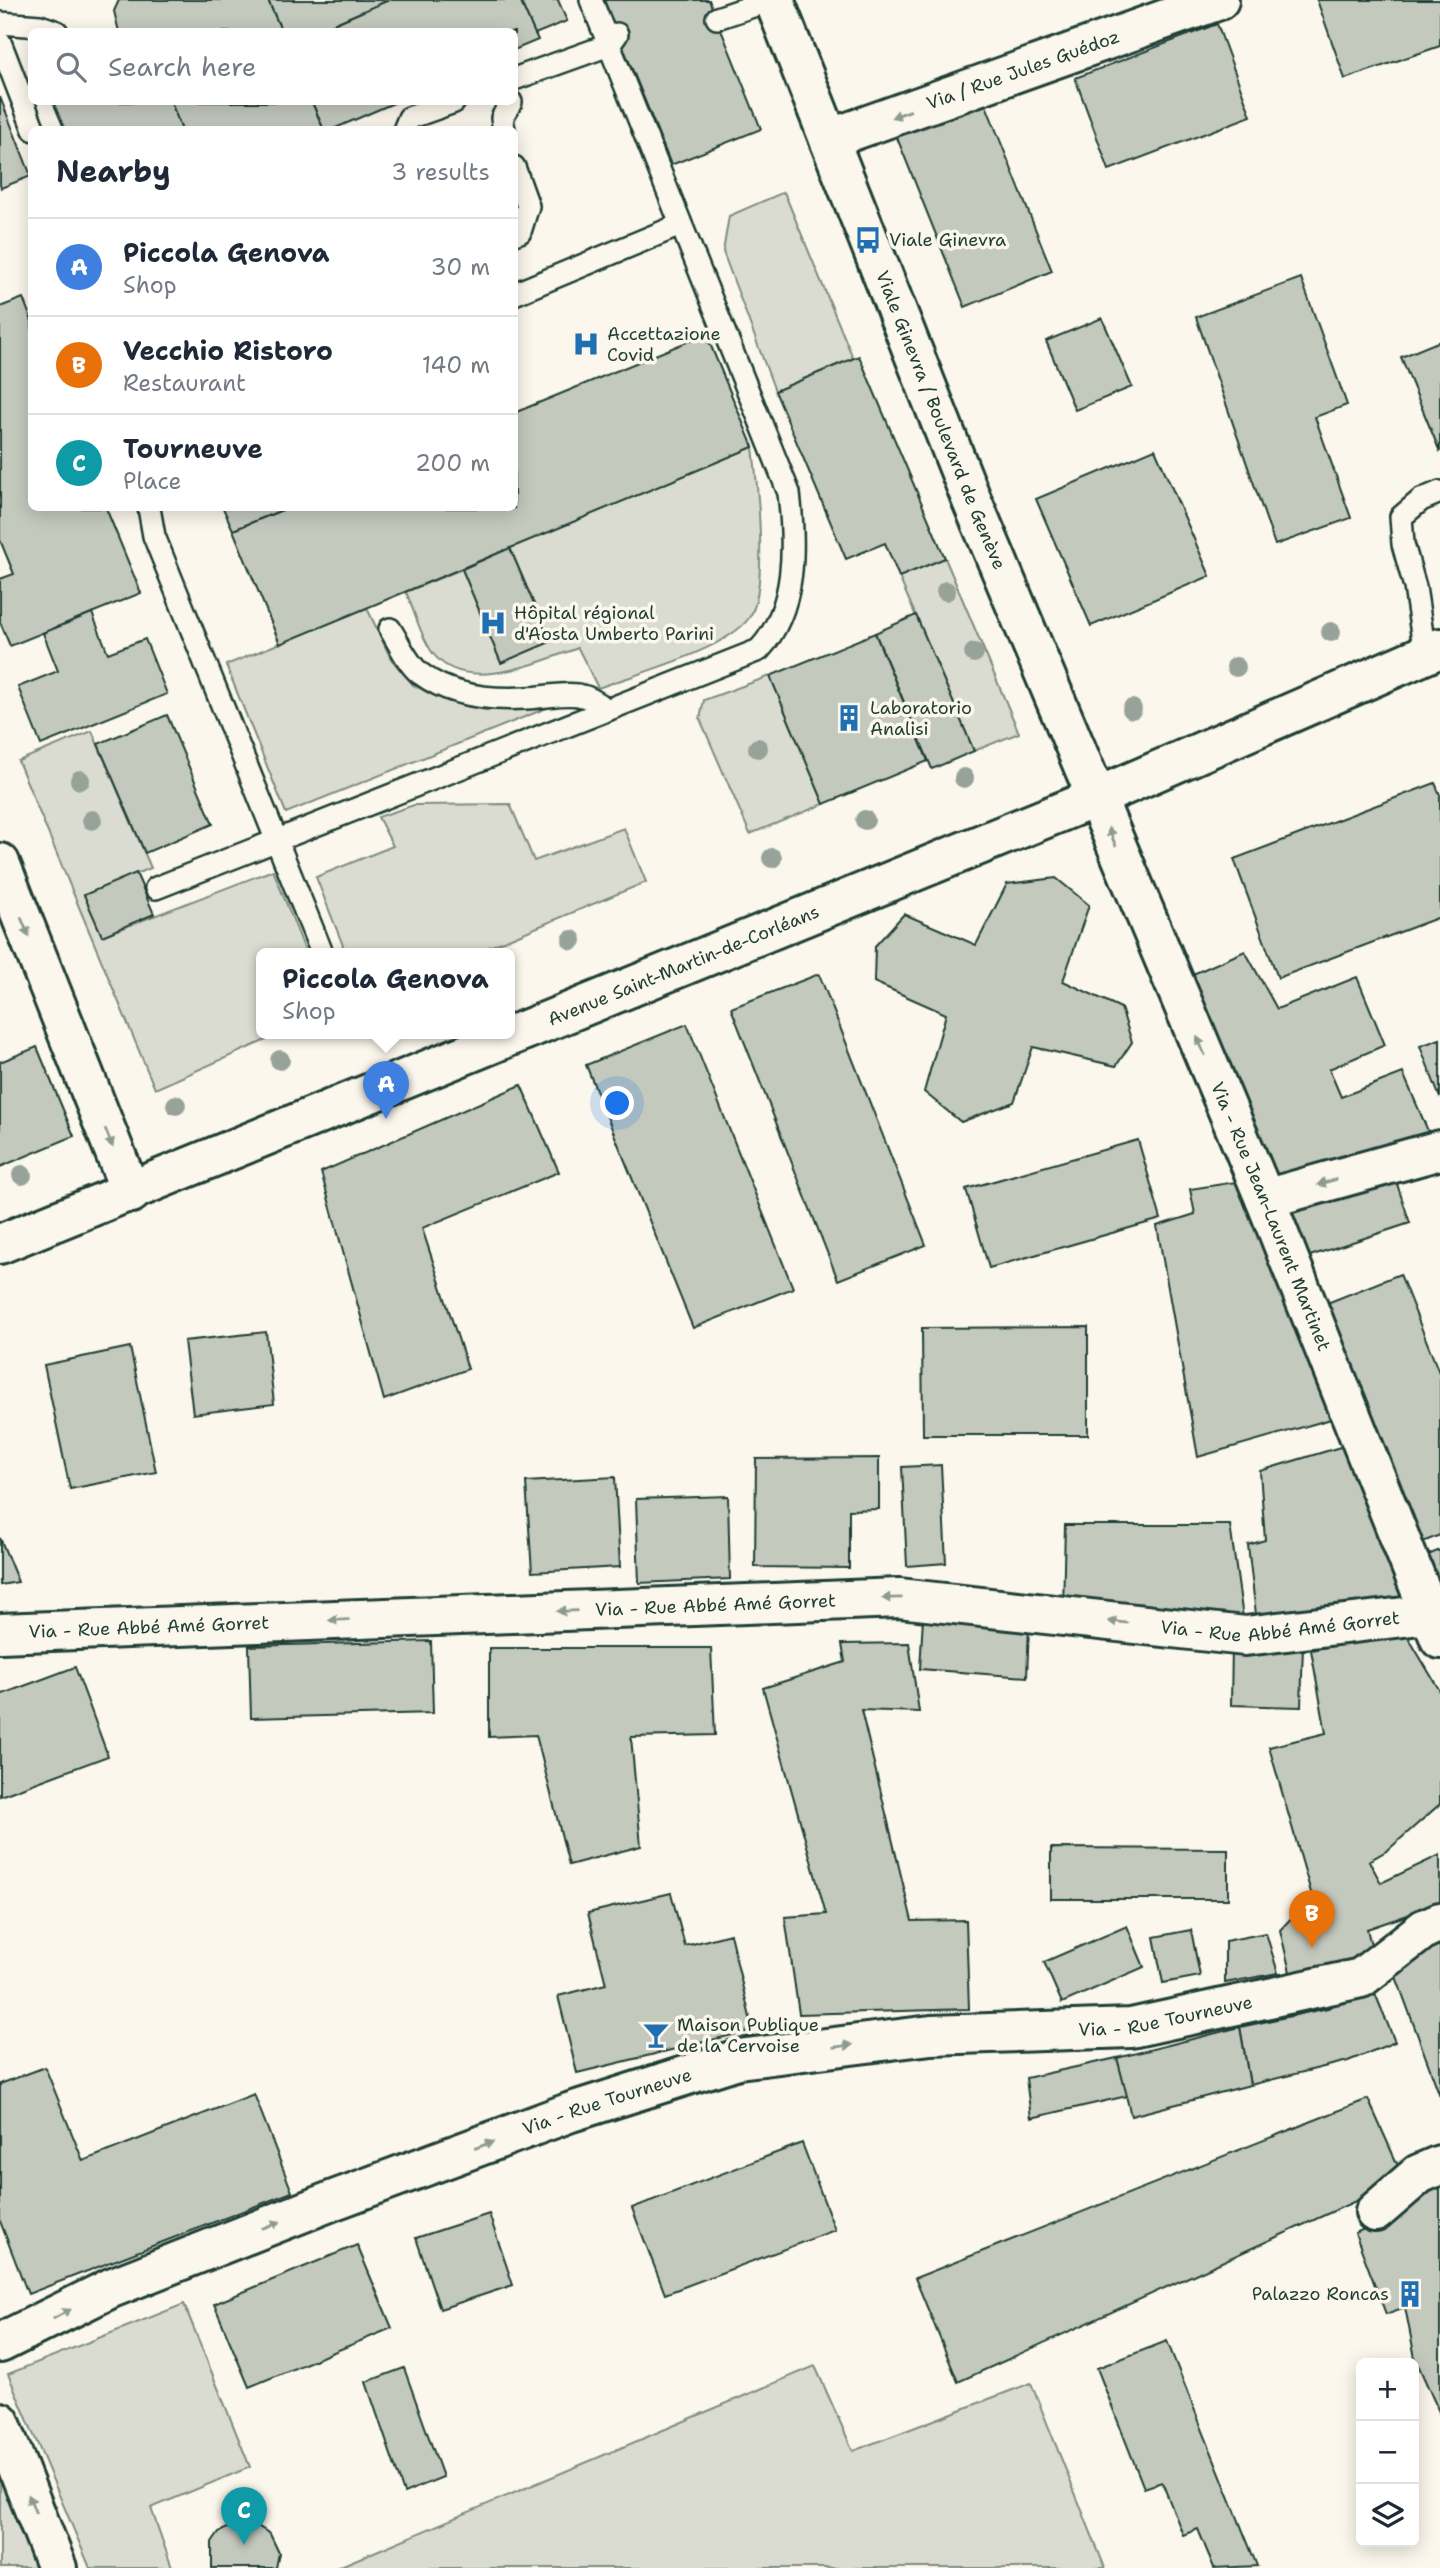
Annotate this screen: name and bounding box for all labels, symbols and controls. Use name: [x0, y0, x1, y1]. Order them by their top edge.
street label: Via / Rue Jules Guédoz: [923, 24, 1123, 115]
search box: [28, 28, 518, 105]
icon: search: [52, 48, 90, 86]
text: Search here: [108, 49, 257, 84]
one-way arrow: [890, 109, 911, 120]
text: Nearby: [56, 151, 171, 192]
text: 3 results: [391, 157, 490, 187]
bus stop icon: Viale Ginevra: [853, 225, 883, 255]
place label: Viale Ginevra: [889, 228, 1006, 252]
text: Piccola Genova: [123, 235, 330, 270]
text: A: [70, 252, 88, 282]
text: 30 m: [431, 252, 490, 282]
street label: Viale Ginevra / Boulevard de Genève: [870, 267, 1011, 573]
text: Shop: [123, 270, 177, 300]
place label: Accettazione Covid: [607, 322, 721, 367]
hospital icon: Accettazione Covid: [571, 329, 601, 359]
text: Vecchio Ristoro: [123, 333, 333, 368]
text: B: [72, 350, 86, 380]
text: 140 m: [422, 350, 490, 380]
text: Restaurant: [123, 368, 246, 398]
text: Tourneuve: [123, 431, 263, 466]
text: C: [72, 448, 86, 478]
text: 200 m: [415, 448, 490, 478]
text: Place: [123, 466, 182, 496]
place label: Hôpital régional d'Aosta Umberto Parini: [514, 601, 714, 646]
hospital icon: Hôpital régional d'Aosta Umberto Parini: [478, 608, 508, 638]
place label: Laboratorio Analisi: [870, 696, 972, 741]
building icon: Laboratorio Analisi: [834, 703, 864, 733]
one-way arrow: [1106, 826, 1117, 847]
street label: Avenue Saint-Martin-de-Corléans: [544, 900, 823, 1032]
one-way arrow: [20, 916, 31, 937]
popup: [256, 948, 515, 1039]
text: Piccola Genova: [282, 961, 489, 996]
text: Shop: [282, 996, 336, 1026]
one-way arrow: [1195, 1035, 1206, 1056]
pin: A: [363, 1061, 409, 1119]
street label: Via - Rue Jean-Laurent Martinet: [1205, 1078, 1336, 1355]
your location: [600, 1086, 634, 1120]
one-way arrow: [103, 1128, 114, 1149]
one-way arrow: [1316, 1177, 1338, 1188]
street label: Via - Rue Abbé Amé Gorret: [595, 1588, 836, 1622]
one-way arrow: [881, 1592, 903, 1604]
one-way arrow: [555, 1605, 577, 1616]
street label: Via - Rue Abbé Amé Gorret: [1159, 1606, 1401, 1648]
street label: Via - Rue Abbé Amé Gorret: [28, 1611, 270, 1644]
one-way arrow: [328, 1614, 350, 1625]
one-way arrow: [1107, 1616, 1129, 1627]
pin: B: [1289, 1890, 1335, 1948]
street label: Via - Rue Tourneuve: [1078, 1990, 1255, 2042]
place label: Maison Publique de la Cervoise: [677, 2013, 819, 2058]
bar icon: Maison Publique de la Cervoise: [641, 2020, 671, 2050]
one-way arrow: [832, 2040, 854, 2051]
street label: Via - Rue Tourneuve: [519, 2062, 695, 2141]
one-way arrow: [473, 2139, 494, 2150]
one-way arrow: [260, 2220, 281, 2231]
building icon: Palazzo Roncas: [1395, 2279, 1425, 2309]
place label: Palazzo Roncas: [1252, 2282, 1389, 2306]
one-way arrow: [52, 2308, 72, 2320]
map controls: [1356, 2358, 1419, 2547]
button: +: [1356, 2358, 1419, 2421]
button: −: [1356, 2421, 1419, 2484]
button: layers: [1356, 2484, 1419, 2547]
pin: C: [221, 2487, 267, 2545]
one-way arrow: [27, 2494, 38, 2515]

